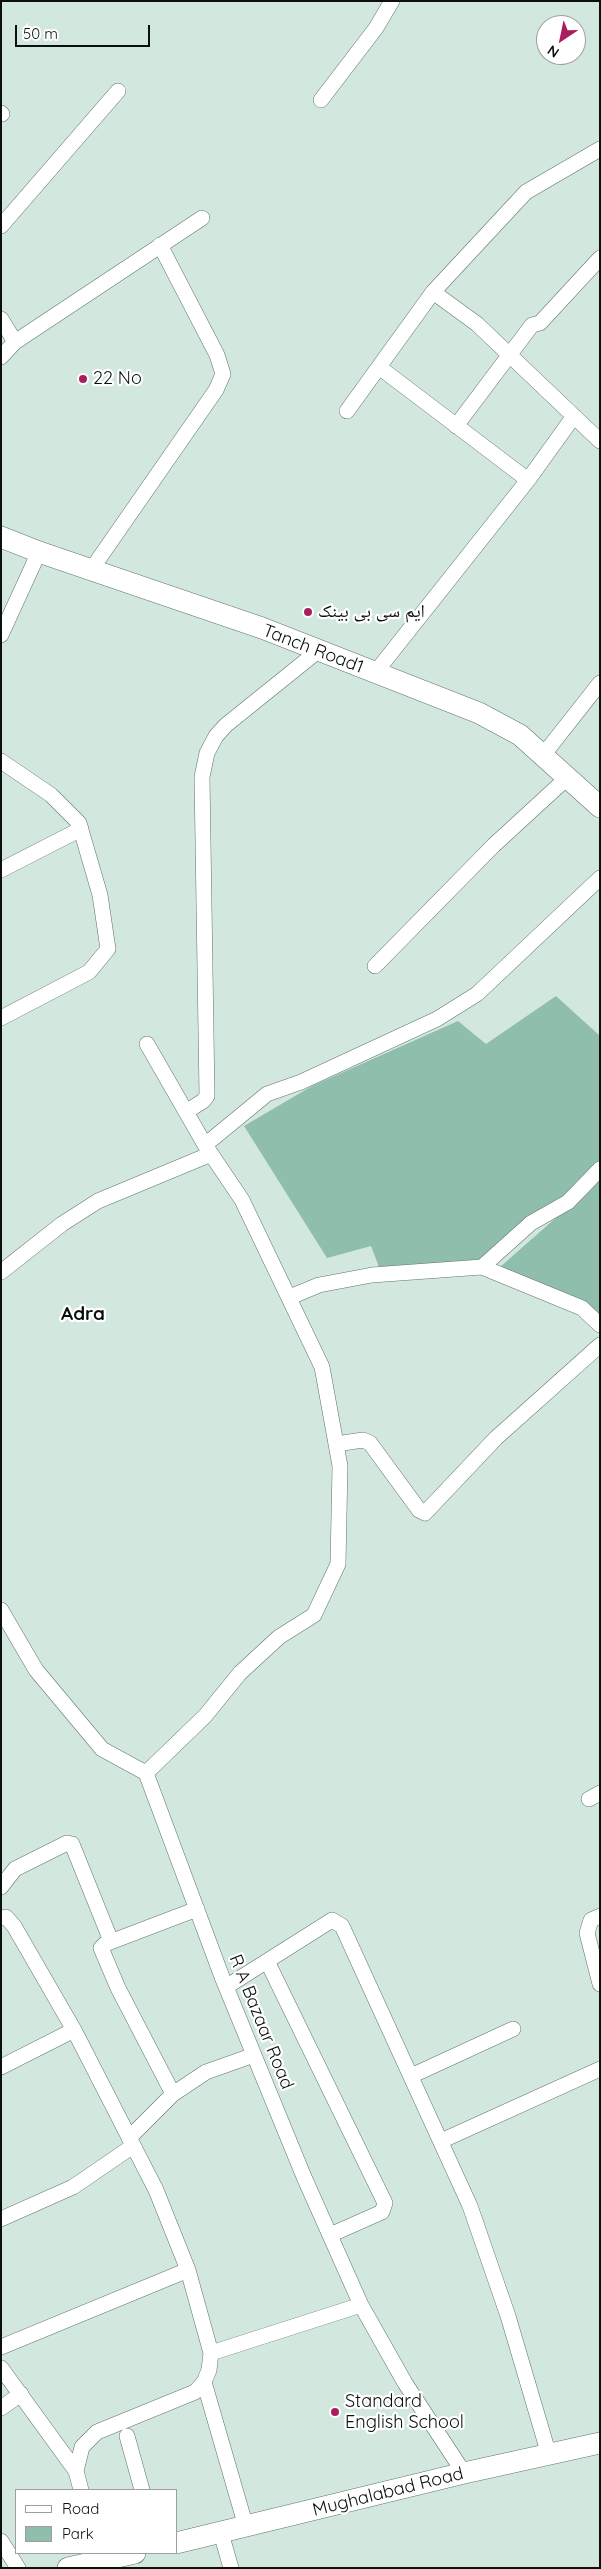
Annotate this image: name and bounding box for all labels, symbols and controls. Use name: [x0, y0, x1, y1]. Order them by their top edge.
scale bar: [18, 15, 152, 47]
north arrow: [536, 15, 586, 65]
text: 50 m: [23, 24, 58, 43]
text: N: [544, 41, 562, 62]
place label: 22 No: [93, 368, 142, 390]
marker: 22 No: [77, 373, 89, 385]
place label: ایم سی بی بینک: [318, 601, 425, 623]
marker: ایم سی بی بینک: [302, 606, 314, 618]
street label: Tanch Road1: [260, 620, 366, 678]
district label: Adra: [61, 1303, 105, 1325]
street label: R A Bazaar Road: [224, 1952, 298, 2092]
place label: Standard English School: [345, 2391, 464, 2434]
marker: Standard English School: [329, 2406, 341, 2418]
street label: Mughalabad Road: [310, 2463, 466, 2521]
legend: [15, 2489, 178, 2554]
text: Road: [62, 2499, 99, 2518]
text: Park: [62, 2524, 94, 2543]

